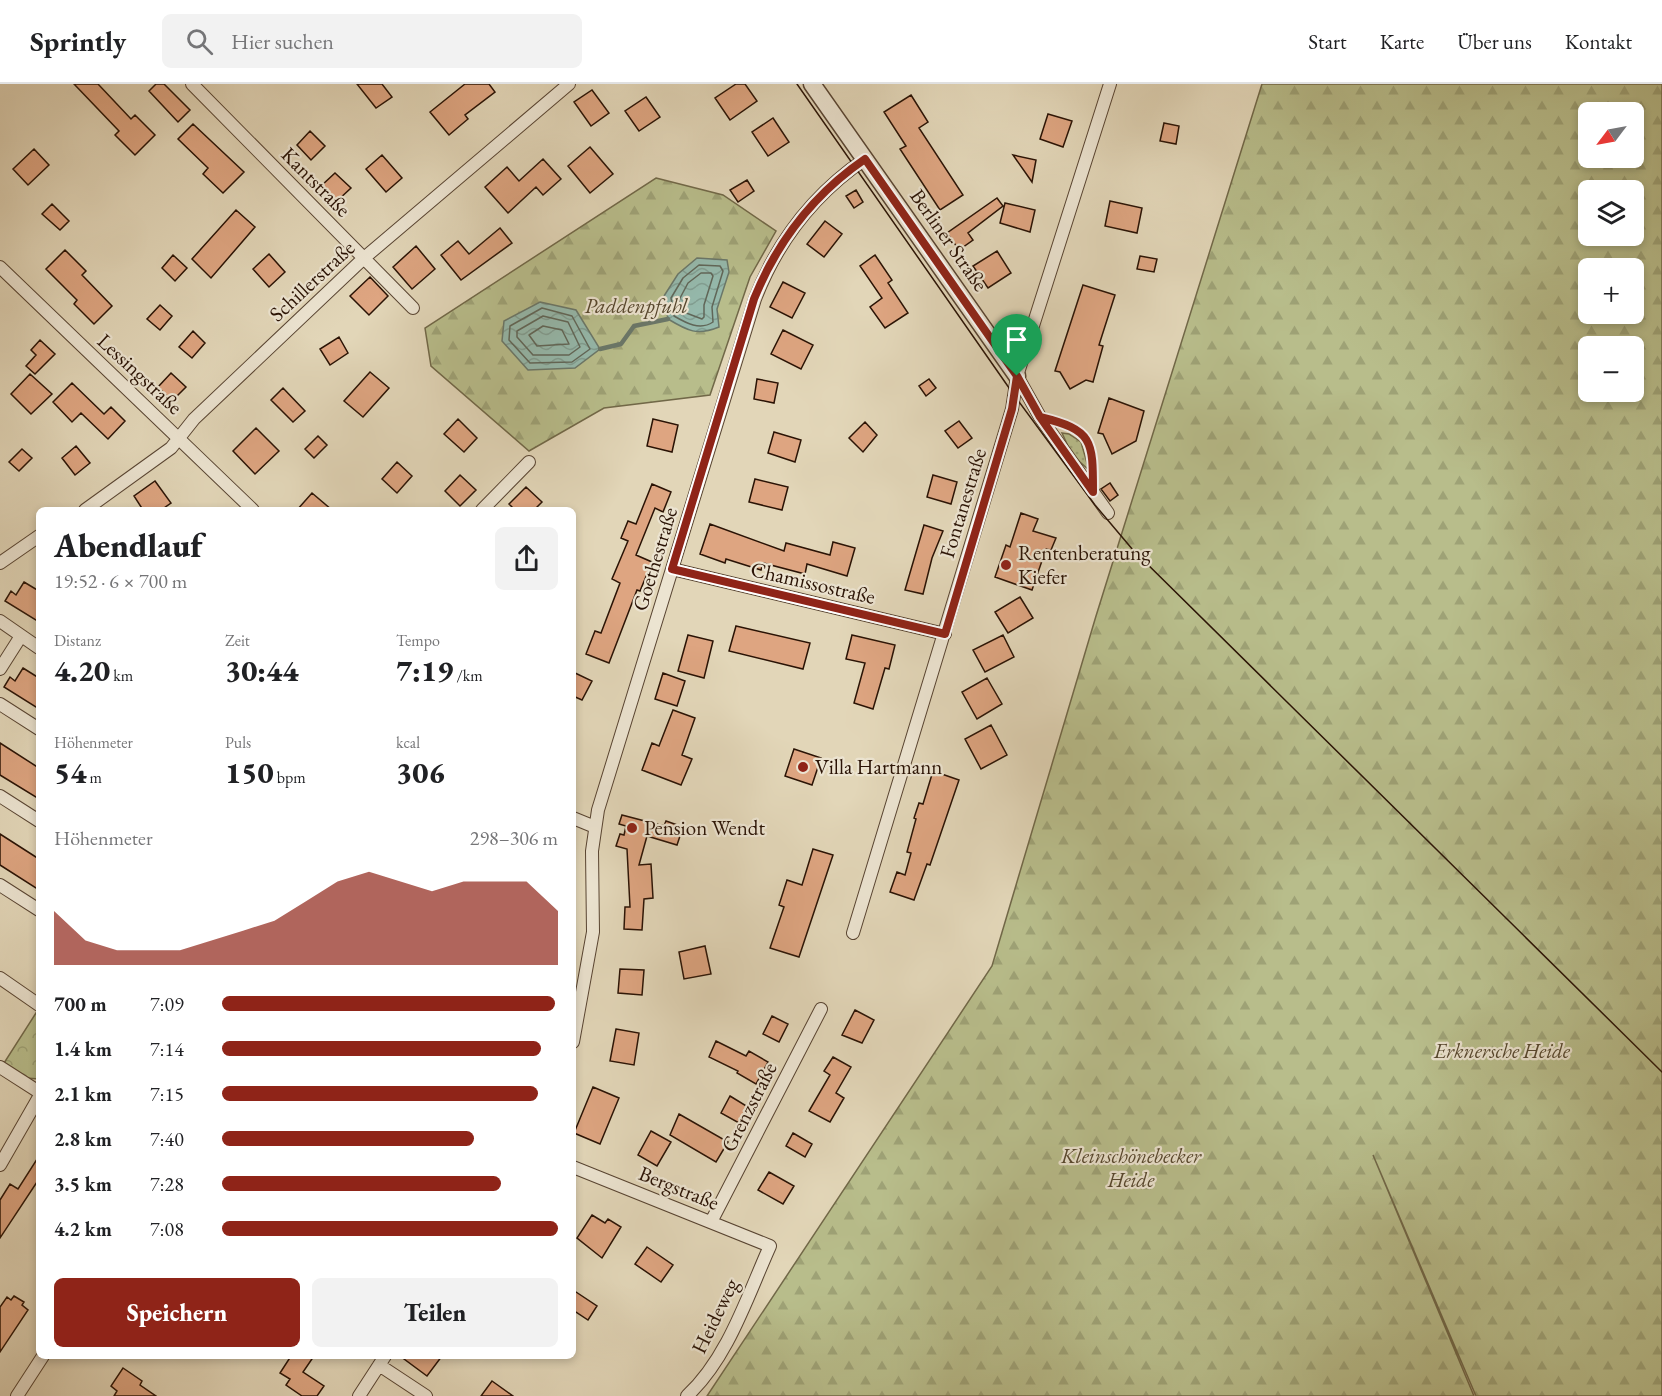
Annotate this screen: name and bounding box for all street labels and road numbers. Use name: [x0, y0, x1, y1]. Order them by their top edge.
street label: Kantstraße: [276, 141, 357, 222]
street label: Berliner Straße: [904, 183, 995, 296]
street label: Schillerstraße: [263, 234, 360, 327]
street label: Lessingstraße: [92, 327, 189, 420]
street label: Fontanestraße: [933, 445, 992, 561]
street label: Goethestraße: [626, 504, 683, 614]
street label: Chamissostraße: [748, 555, 878, 610]
street label: Grenzstraße: [714, 1057, 783, 1156]
street label: Bergstraße: [635, 1159, 723, 1216]
street label: Heideweg: [685, 1273, 745, 1358]

